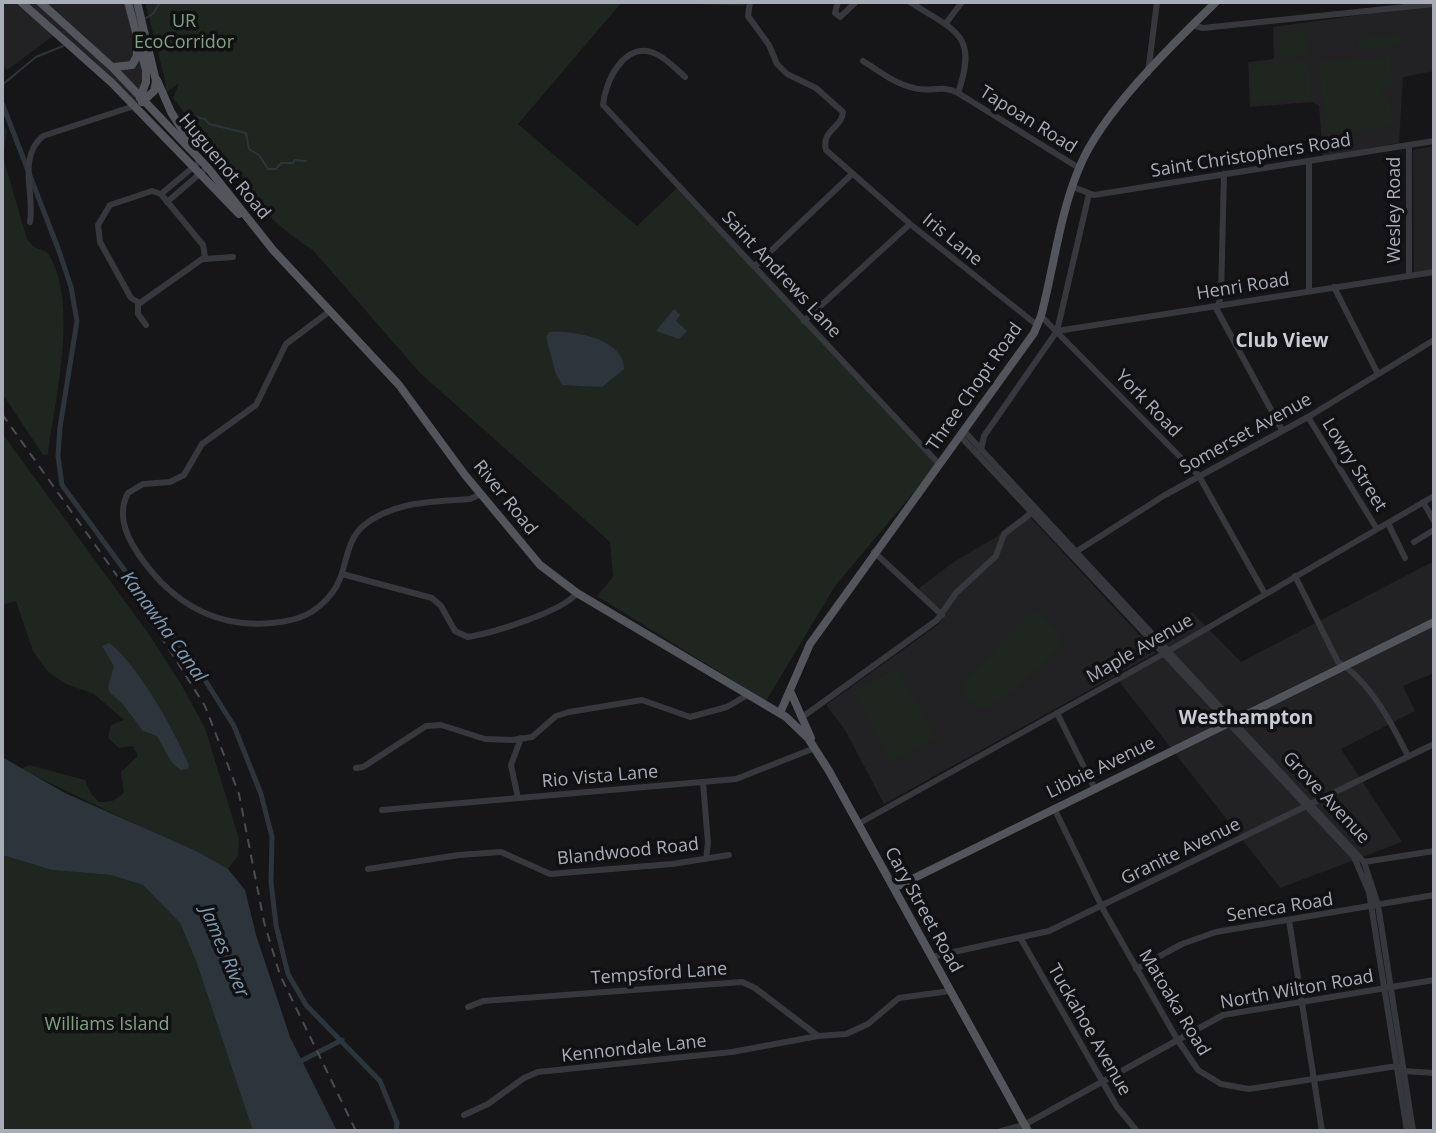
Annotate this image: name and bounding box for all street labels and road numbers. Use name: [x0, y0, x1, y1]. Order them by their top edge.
street label: Tapoan Road: [975, 82, 1081, 158]
street label: Huguenot Road: [174, 110, 274, 224]
street label: Saint Christophers Road: [1149, 130, 1353, 182]
street label: Wesley Road: [1384, 157, 1406, 263]
street label: Saint Andrews Lane: [717, 207, 845, 343]
street label: Iris Lane: [918, 209, 986, 271]
street label: Henri Road: [1195, 269, 1291, 305]
street label: Three Chopt Road: [923, 319, 1027, 455]
street label: York Road: [1111, 366, 1185, 442]
street label: Somerset Avenue: [1176, 389, 1316, 479]
street label: Lowry Street: [1317, 415, 1391, 515]
street label: River Road: [468, 456, 542, 540]
street label: Maple Avenue: [1083, 610, 1197, 688]
street label: Libbie Avenue: [1043, 732, 1159, 804]
street label: Grove Avenue: [1278, 748, 1374, 848]
street label: Rio Vista Lane: [541, 761, 659, 793]
street label: Granite Avenue: [1118, 814, 1244, 890]
street label: Blandwood Road: [556, 834, 700, 870]
street label: Cary Street Road: [880, 843, 966, 977]
street label: Seneca Road: [1225, 889, 1335, 927]
street label: Matoaka Road: [1134, 946, 1214, 1060]
street label: Tempsford Lane: [590, 958, 728, 990]
street label: Tuckahoe Avenue: [1043, 960, 1135, 1100]
street label: North Wilton Road: [1219, 966, 1375, 1014]
street label: Kennondale Lane: [560, 1031, 708, 1067]

